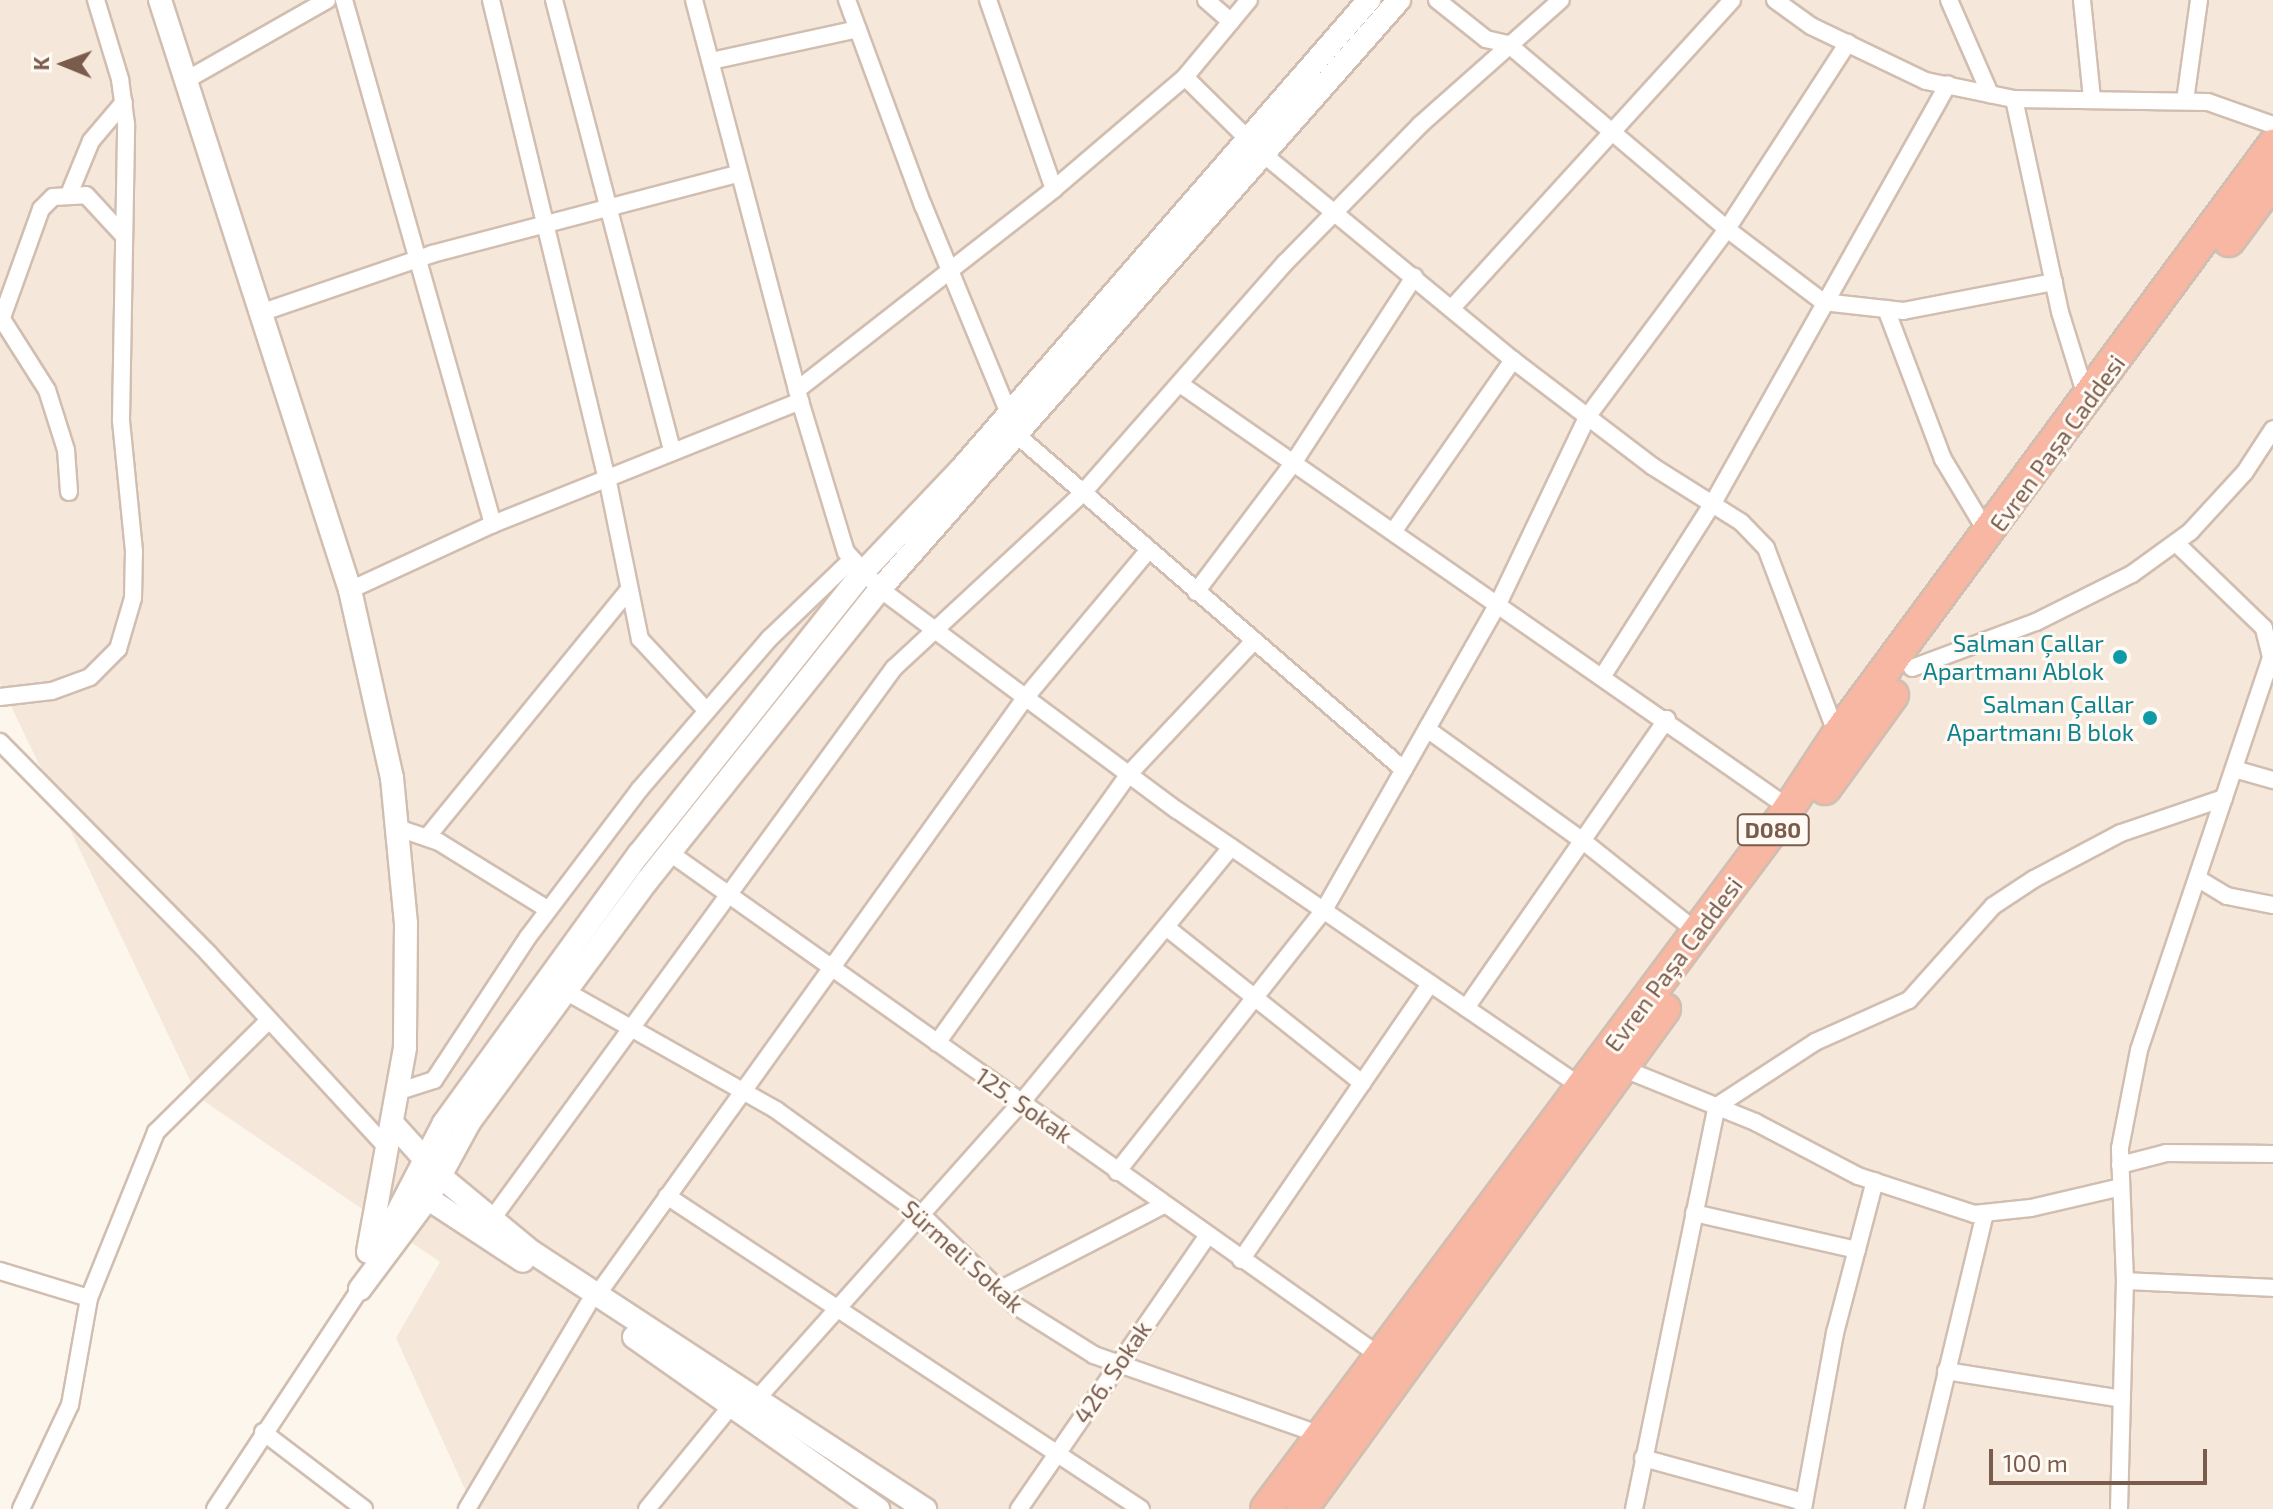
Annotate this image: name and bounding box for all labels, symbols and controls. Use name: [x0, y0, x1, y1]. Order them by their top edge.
north arrow: [24, 24, 104, 104]
text: K: [27, 56, 53, 71]
street label: Evren Paşa Caddesi: [1983, 349, 2131, 537]
place label: Salman Çallar Apartmanı Ablok: [1922, 629, 2104, 685]
marker: Salman Çallar Apartmanı Ablok: [2111, 648, 2129, 666]
place label: Salman Çallar Apartmanı B blok: [1947, 690, 2134, 746]
marker: Salman Çallar Apartmanı B blok: [2141, 709, 2159, 727]
road number: D080: [1735, 812, 1811, 848]
street label: Evren Paşa Caddesi: [1598, 871, 1748, 1057]
street label: 125. Sokak: [970, 1061, 1078, 1149]
street label: Sürmeli Sokak: [896, 1194, 1030, 1318]
street label: 426. Sokak: [1067, 1315, 1157, 1429]
scale bar: [1993, 1433, 2211, 1483]
text: 100 m: [2003, 1448, 2068, 1477]

